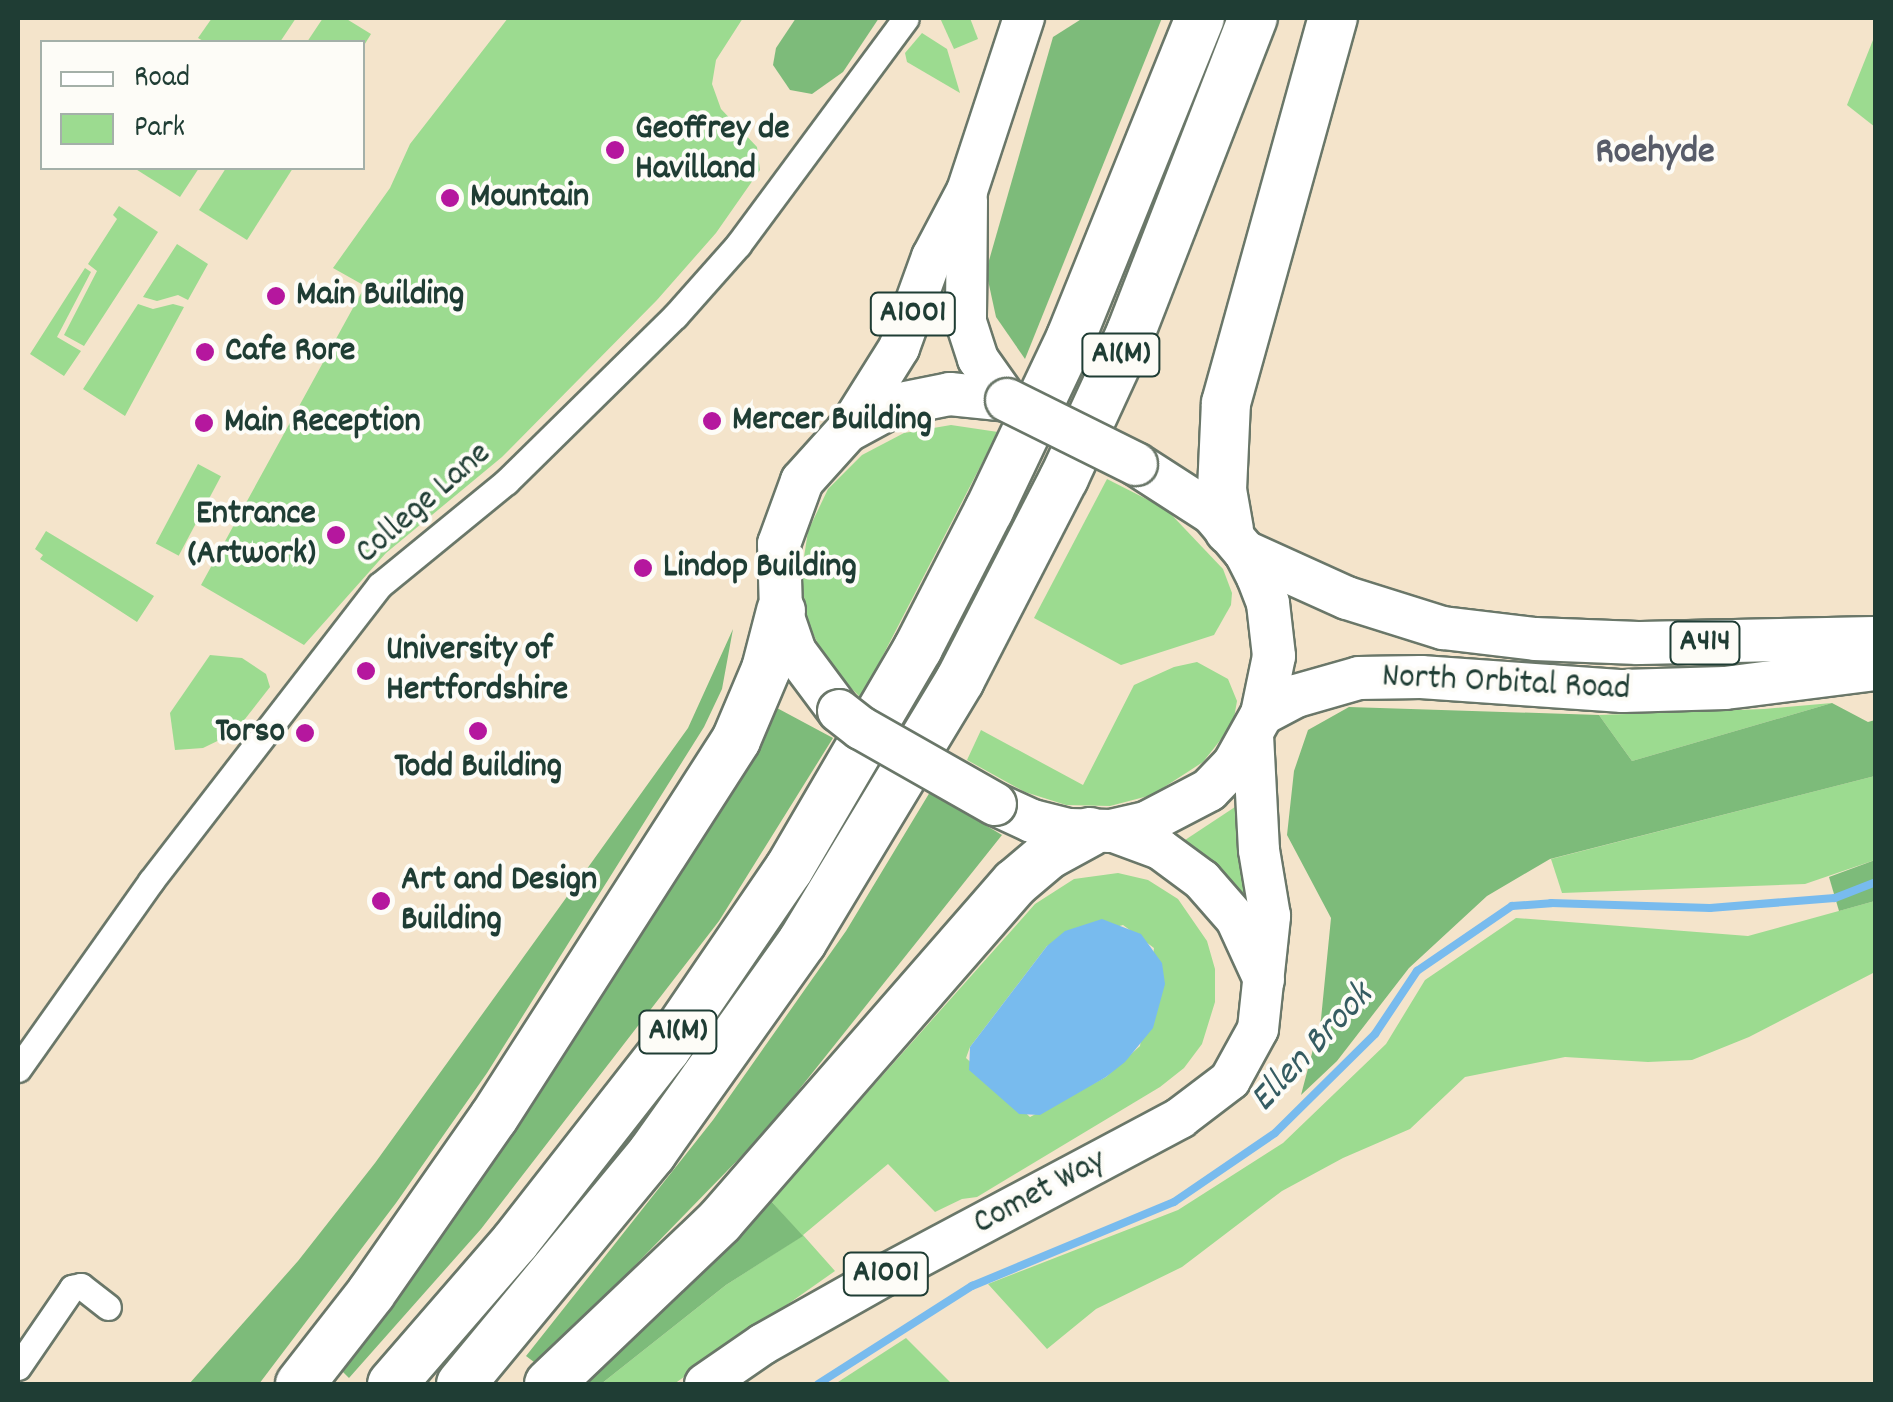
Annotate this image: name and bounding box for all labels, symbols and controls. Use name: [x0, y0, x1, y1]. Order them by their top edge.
legend: [40, 40, 365, 170]
text: Road: [134, 58, 190, 101]
text: Park: [134, 108, 185, 151]
place label: Geoffrey de Havilland: [635, 109, 790, 191]
district label: Roehyde: [1595, 131, 1715, 177]
marker: Geoffrey de Havilland: [604, 139, 626, 161]
place label: Mountain: [470, 177, 589, 219]
marker: Mountain: [439, 187, 461, 209]
place label: Main Building: [296, 275, 464, 317]
marker: Main Building: [265, 285, 287, 307]
road number: A1001: [868, 287, 958, 341]
road number: A1(M): [1081, 328, 1161, 382]
place label: Cafe Rore: [225, 331, 355, 373]
marker: Cafe Rore: [194, 341, 216, 363]
place label: Mercer Building: [732, 400, 932, 442]
place label: Main Reception: [224, 402, 421, 444]
marker: Mercer Building: [701, 410, 723, 432]
marker: Main Reception: [193, 412, 215, 434]
street label: College Lane: [348, 434, 500, 574]
place label: Entrance (Artwork): [188, 494, 316, 576]
marker: Entrance (Artwork): [325, 524, 347, 546]
place label: Lindop Building: [663, 547, 857, 589]
marker: Lindop Building: [632, 557, 654, 579]
road number: A414: [1668, 616, 1742, 670]
place label: University of Hertfordshire: [386, 630, 568, 712]
street label: North Orbital Road: [1381, 657, 1631, 711]
marker: University of Hertfordshire: [355, 660, 377, 682]
place label: Torso: [215, 712, 285, 754]
marker: Todd Building: [467, 720, 489, 742]
marker: Torso: [294, 722, 316, 744]
place label: Todd Building: [394, 747, 562, 789]
place label: Art and Design Building: [401, 860, 597, 942]
marker: Art and Design Building: [370, 890, 392, 912]
water label: Ellen Brook: [1242, 975, 1384, 1123]
road number: A1(M): [638, 1005, 718, 1059]
street label: Comet Way: [967, 1141, 1113, 1245]
road number: A1001: [841, 1247, 931, 1301]

